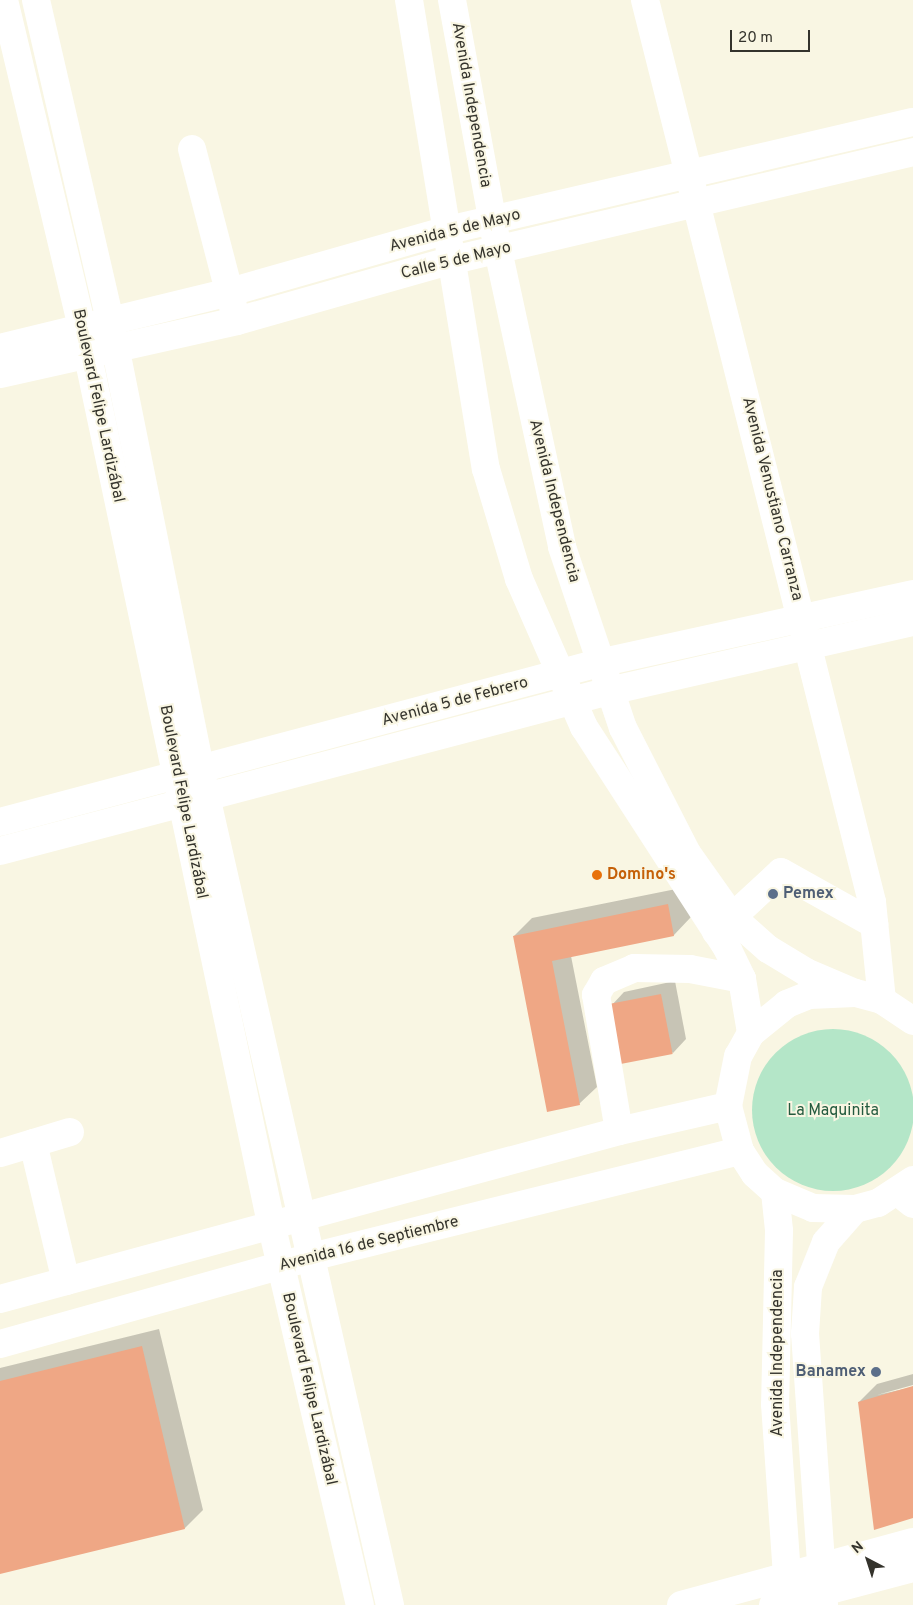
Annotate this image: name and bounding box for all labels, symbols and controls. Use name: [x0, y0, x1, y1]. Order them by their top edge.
scale bar: [733, 20, 813, 52]
street label: Avenida Independencia: [447, 21, 495, 189]
text: 20 m: [738, 29, 773, 48]
street label: Avenida 5 de Mayo: [388, 205, 522, 257]
street label: Calle 5 de Mayo: [399, 238, 513, 284]
street label: Boulevard Felipe Lardizábal: [68, 308, 128, 504]
street label: Avenida Venustiano Carranza: [737, 395, 807, 603]
street label: Avenida Independencia: [524, 417, 584, 585]
street label: Avenida 5 de Febrero: [380, 673, 530, 731]
street label: Boulevard Felipe Lardizábal: [155, 703, 211, 901]
place label: Domino's: [607, 865, 676, 885]
marker: Domino's: [591, 869, 603, 881]
place label: Pemex: [783, 884, 834, 904]
marker: Pemex: [767, 888, 779, 900]
park label: La Maquinita: [787, 1101, 879, 1121]
street label: Avenida 16 de Septiembre: [277, 1212, 461, 1276]
street label: Avenida Independencia: [768, 1269, 788, 1437]
street label: Boulevard Felipe Lardizábal: [277, 1291, 341, 1487]
place label: Banamex: [795, 1362, 866, 1382]
marker: Banamex: [870, 1366, 882, 1378]
north arrow: [843, 1535, 893, 1585]
text: N: [849, 1538, 867, 1558]

